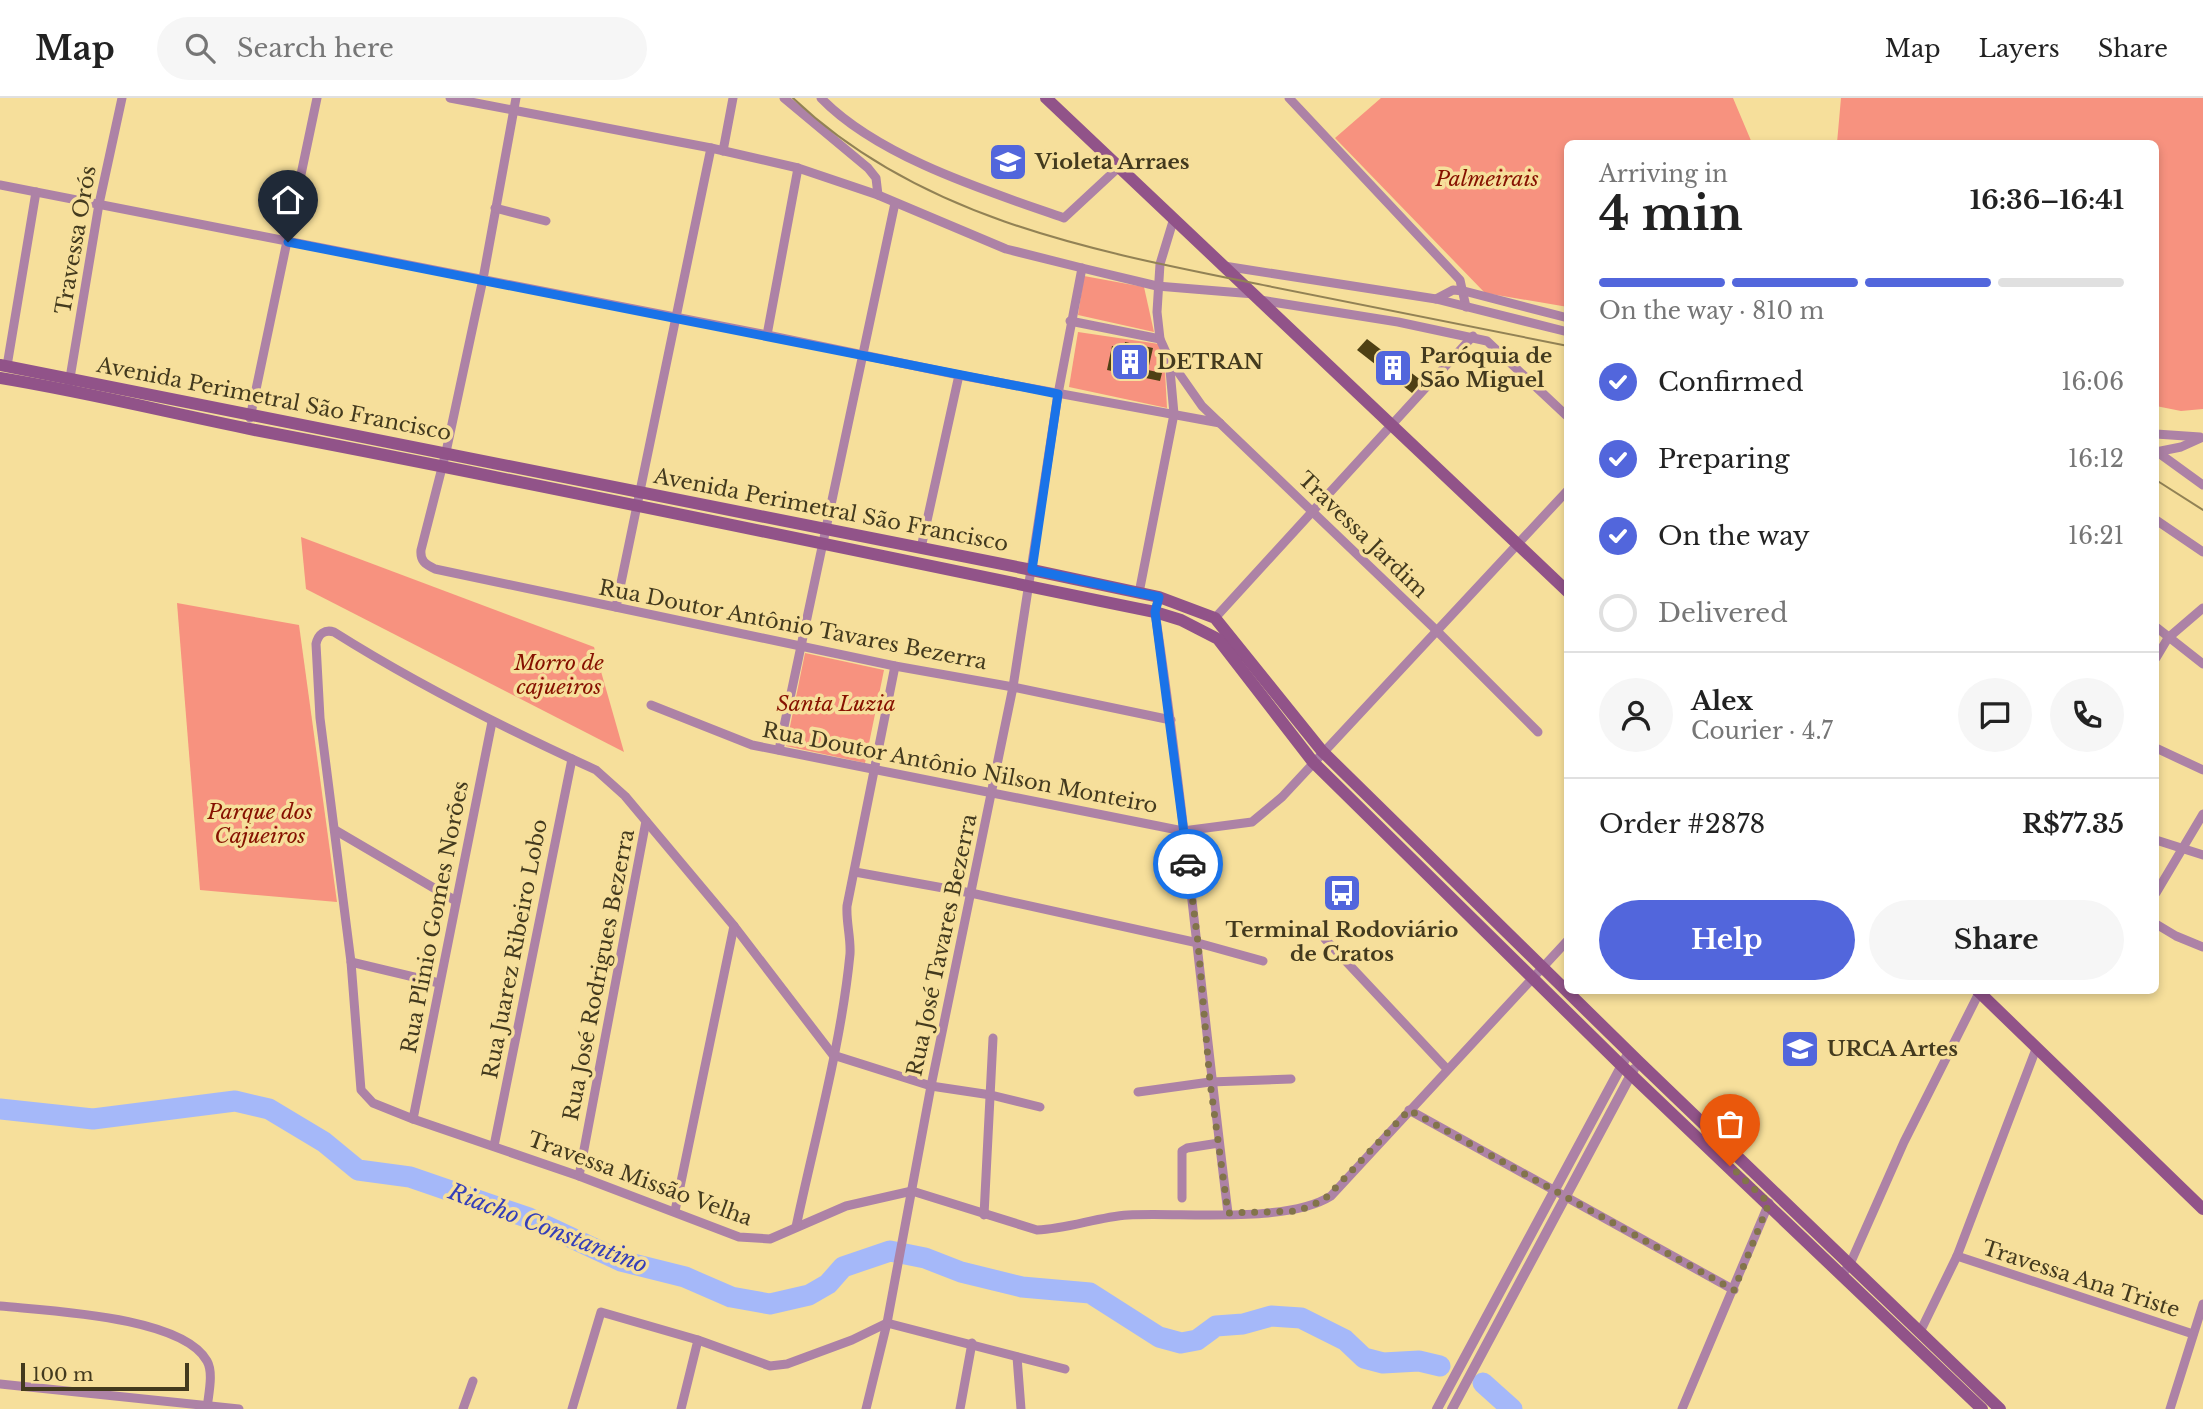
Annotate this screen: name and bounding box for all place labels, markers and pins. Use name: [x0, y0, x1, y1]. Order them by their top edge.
school or university icon: Violeta Arraes: [987, 141, 1029, 183]
place label: Violeta Arraes: [1034, 149, 1190, 175]
pin: [258, 170, 318, 242]
building icon: DETRAN: [1109, 341, 1151, 383]
place label: Paróquia de São Miguel: [1420, 343, 1552, 393]
building icon: Paróquia de São Miguel: [1372, 347, 1414, 389]
place label: DETRAN: [1157, 349, 1264, 375]
bus stop icon: Terminal Rodoviário de Cratos: [1321, 872, 1363, 914]
place label: Terminal Rodoviário de Cratos: [1226, 917, 1459, 967]
school or university icon: URCA Artes: [1779, 1028, 1821, 1070]
place label: URCA Artes: [1827, 1036, 1958, 1062]
pin: [1700, 1094, 1760, 1166]

